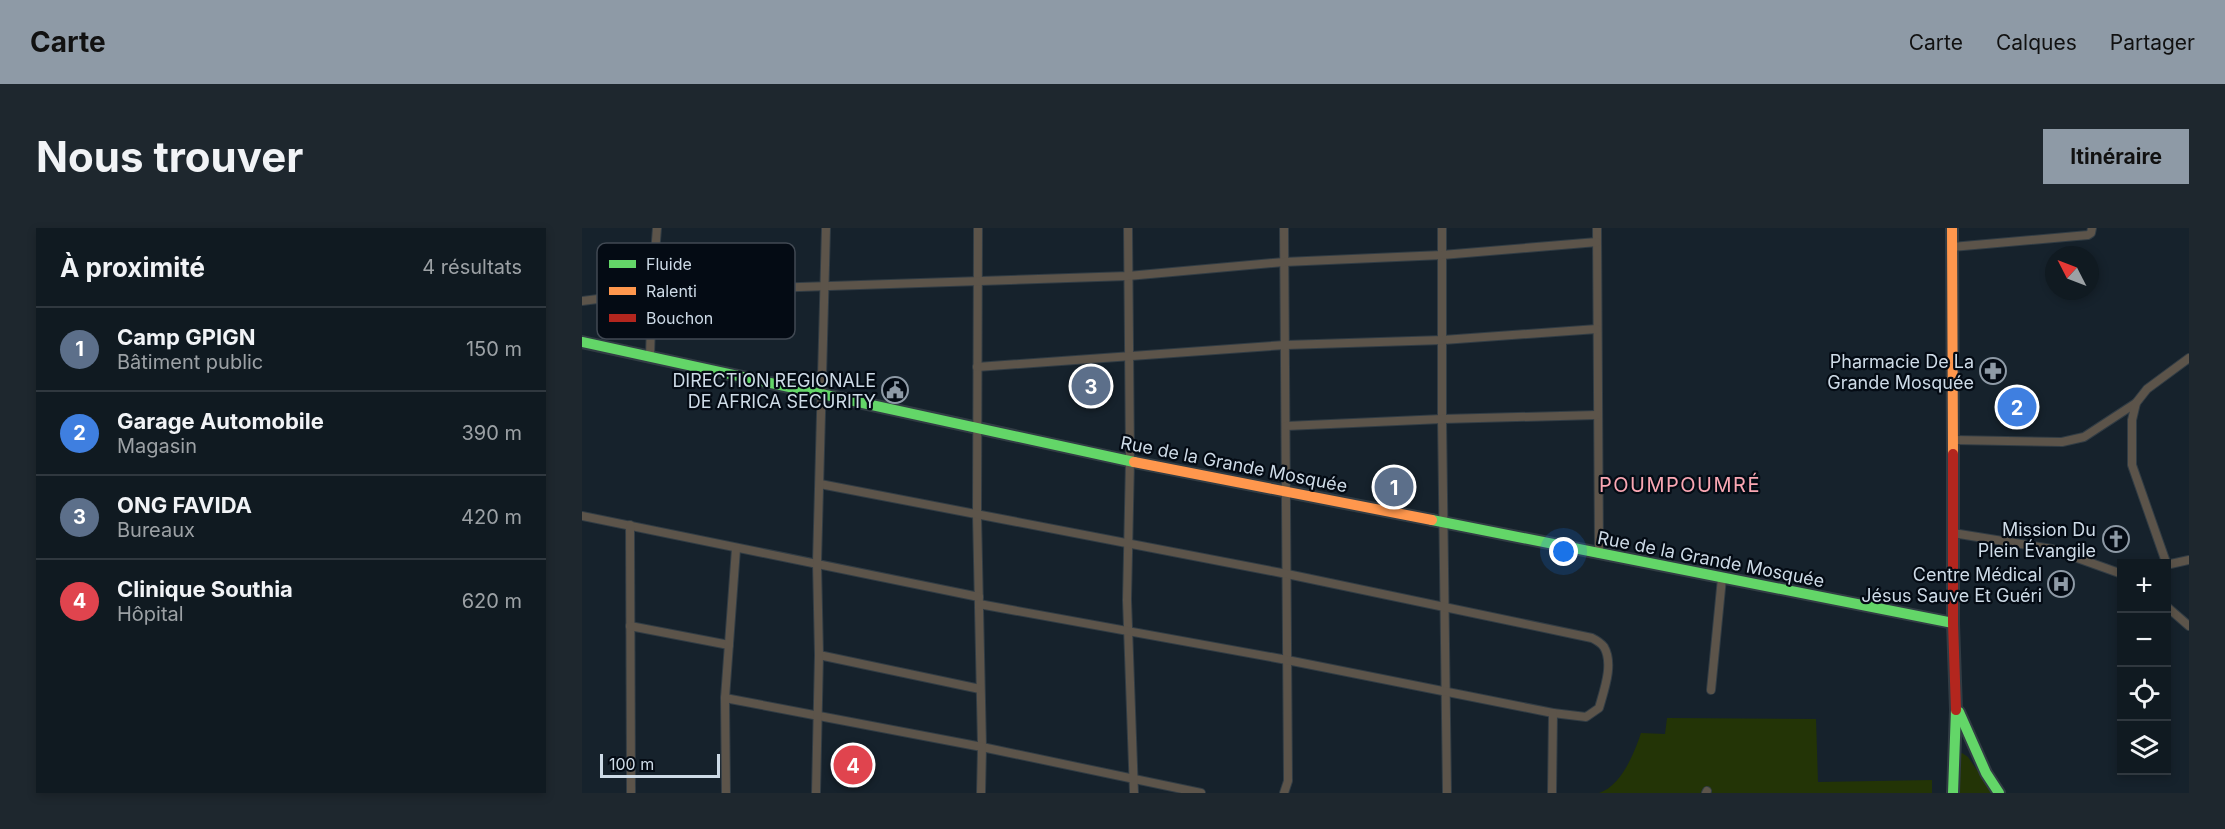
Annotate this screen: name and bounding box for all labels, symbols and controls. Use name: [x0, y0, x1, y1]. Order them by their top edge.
text: Carte: [30, 25, 106, 59]
text: Carte: [1909, 30, 1963, 55]
text: Calques: [1996, 30, 2077, 55]
text: Partager: [2110, 30, 2195, 55]
button: Itinéraire: [2043, 129, 2189, 184]
text: Nous trouver: [36, 131, 303, 182]
legend: [597, 243, 795, 339]
north arrow: [2045, 246, 2099, 300]
text: À proximité: [60, 252, 205, 283]
text: Fluide: [646, 254, 692, 274]
text: 4 résultats: [422, 255, 522, 279]
text: Ralenti: [646, 281, 697, 301]
text: Bouchon: [646, 308, 713, 328]
text: Camp GPIGN: [117, 324, 255, 350]
text: 1: [75, 337, 84, 361]
text: 150 m: [466, 337, 522, 361]
text: Bâtiment public: [117, 350, 263, 374]
place label: Pharmacie De La Grande Mosquée: [1827, 351, 1974, 393]
pharmacy icon: Pharmacie De La Grande Mosquée: [1978, 356, 2008, 386]
pin: 3: [1072, 364, 1110, 408]
place label: DIRECTION REGIONALE DE AFRICA SECURITY: [672, 370, 876, 412]
public building icon: DIRECTION REGIONALE DE AFRICA SECURITY: [880, 375, 910, 405]
pin: 2: [1998, 384, 2036, 429]
text: Garage Automobile: [117, 408, 324, 434]
text: 2: [73, 421, 86, 445]
text: 390 m: [461, 421, 522, 445]
street label: Rue de la Grande Mosquée: [1119, 432, 1349, 496]
text: Magasin: [117, 434, 197, 458]
pin: 1: [1374, 464, 1414, 510]
district label: POUMPOUMRÉ: [1599, 472, 1761, 497]
text: ONG FAVIDA: [117, 492, 252, 518]
text: 3: [73, 505, 86, 529]
text: 420 m: [461, 505, 522, 529]
text: Bureaux: [117, 518, 195, 542]
place label: Mission Du Plein Évangile: [1978, 519, 2096, 561]
church icon: Mission Du Plein Évangile: [2101, 524, 2131, 554]
street label: Rue de la Grande Mosquée: [1596, 527, 1826, 591]
your location: [1549, 537, 1578, 566]
map controls: [2117, 559, 2171, 775]
button: +: [2117, 559, 2171, 613]
place label: Centre Médical Jésus Sauve Et Guéri: [1861, 564, 2042, 606]
hospital icon: Centre Médical Jésus Sauve Et Guéri: [2046, 569, 2076, 599]
text: Clinique Southia: [117, 576, 293, 602]
text: 4: [73, 589, 86, 613]
text: 620 m: [462, 589, 522, 613]
text: Hôpital: [117, 602, 184, 626]
button: −: [2117, 613, 2171, 667]
button: locate: [2117, 667, 2171, 721]
button: layers: [2117, 721, 2171, 775]
pin: 4: [834, 742, 872, 788]
scale bar: [600, 751, 720, 778]
text: 100 m: [609, 754, 654, 774]

